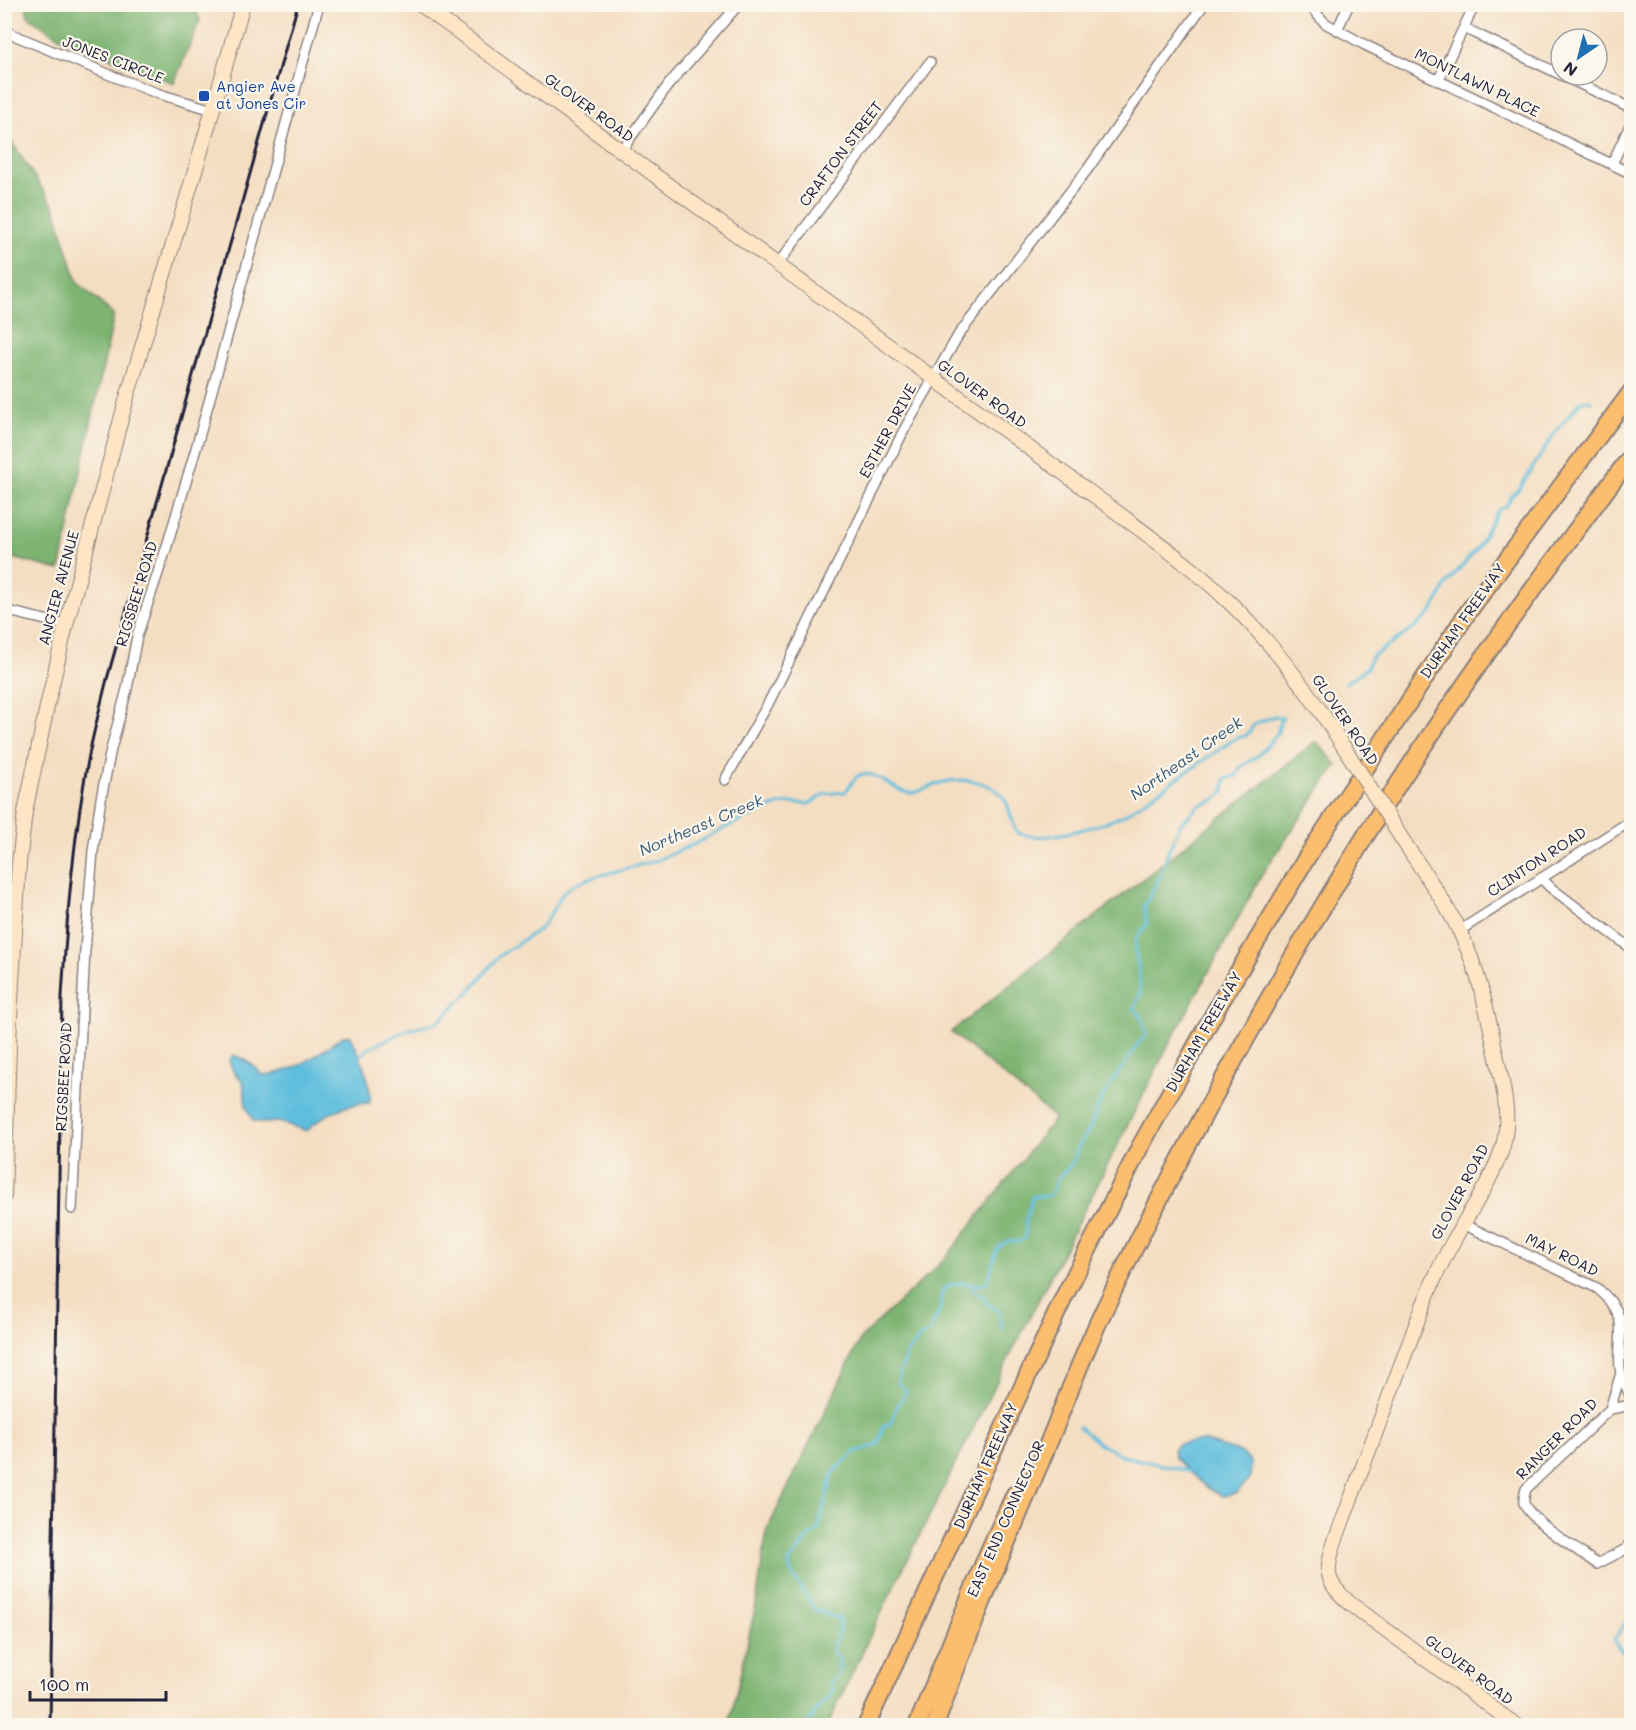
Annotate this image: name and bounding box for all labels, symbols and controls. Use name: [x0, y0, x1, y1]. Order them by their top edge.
north arrow: [1549, 27, 1609, 87]
street label: JONES CIRCLE: [60, 31, 167, 88]
street label: MONTLAWN PLACE: [1412, 43, 1543, 121]
text: N: [1559, 58, 1581, 82]
street label: GLOVER ROAD: [541, 68, 638, 146]
place label: Angier Ave at Jones Cir: [216, 76, 306, 113]
marker: Angier Ave at Jones Cir: [197, 89, 211, 103]
street label: CRAFTON STREET: [794, 97, 886, 210]
street label: GLOVER ROAD: [934, 354, 1031, 432]
street label: ESTHER DRIVE: [854, 380, 921, 481]
street label: ANGIER AVENUE: [33, 528, 83, 647]
street label: RIGSBEE ROAD: [111, 539, 162, 649]
street label: DURHAM FREEWAY: [1415, 559, 1509, 682]
street label: GLOVER ROAD: [1308, 670, 1384, 769]
water label: Northeast Creek: [1125, 711, 1247, 804]
water label: Northeast Creek: [636, 789, 767, 860]
street label: CLINTON ROAD: [1483, 822, 1590, 901]
street label: DURHAM FREEWAY: [1160, 967, 1246, 1096]
street label: RIGSBEE ROAD: [50, 1022, 76, 1132]
street label: GLOVER ROAD: [1425, 1140, 1493, 1243]
street label: MAY ROAD: [1522, 1228, 1602, 1280]
street label: RANGER ROAD: [1511, 1393, 1601, 1483]
street label: DURHAM FREEWAY: [948, 1399, 1022, 1532]
street label: EAST END CONNECTOR: [962, 1437, 1049, 1600]
street label: GLOVER ROAD: [1421, 1629, 1518, 1709]
scale bar: [30, 1664, 166, 1702]
text: 100 m: [39, 1672, 89, 1696]

